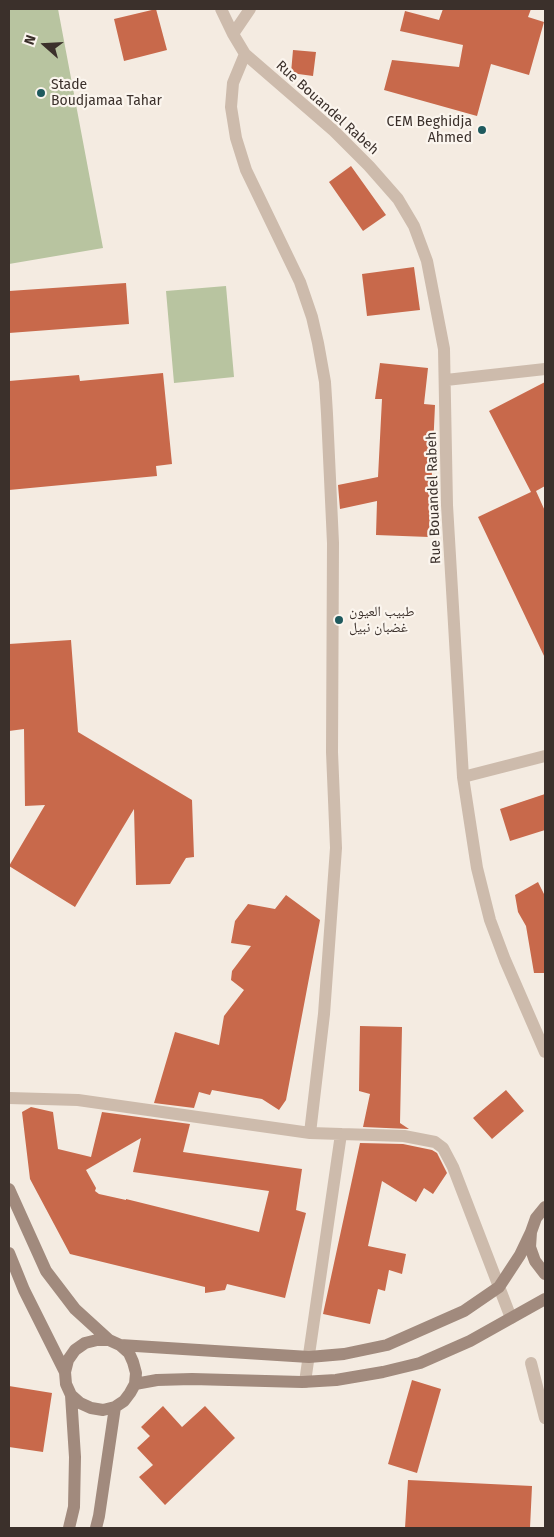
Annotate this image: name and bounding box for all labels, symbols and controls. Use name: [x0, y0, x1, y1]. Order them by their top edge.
north arrow: [20, 20, 70, 70]
text: N: [21, 33, 40, 47]
street label: Rue Bouandel Rabeh: [272, 57, 382, 159]
place label: Stade Boudjamaa Tahar: [51, 77, 162, 110]
marker: Stade Boudjamaa Tahar: [35, 87, 47, 99]
place label: CEM Beghidja Ahmed: [387, 114, 472, 146]
marker: CEM Beghidja Ahmed: [476, 124, 488, 136]
street label: Rue Bouandel Rabeh: [423, 431, 445, 565]
place label: طبيب العيون غضبان نبيل: [349, 604, 414, 636]
marker: طبيب العيون غضبان نبيل: [333, 614, 345, 626]

